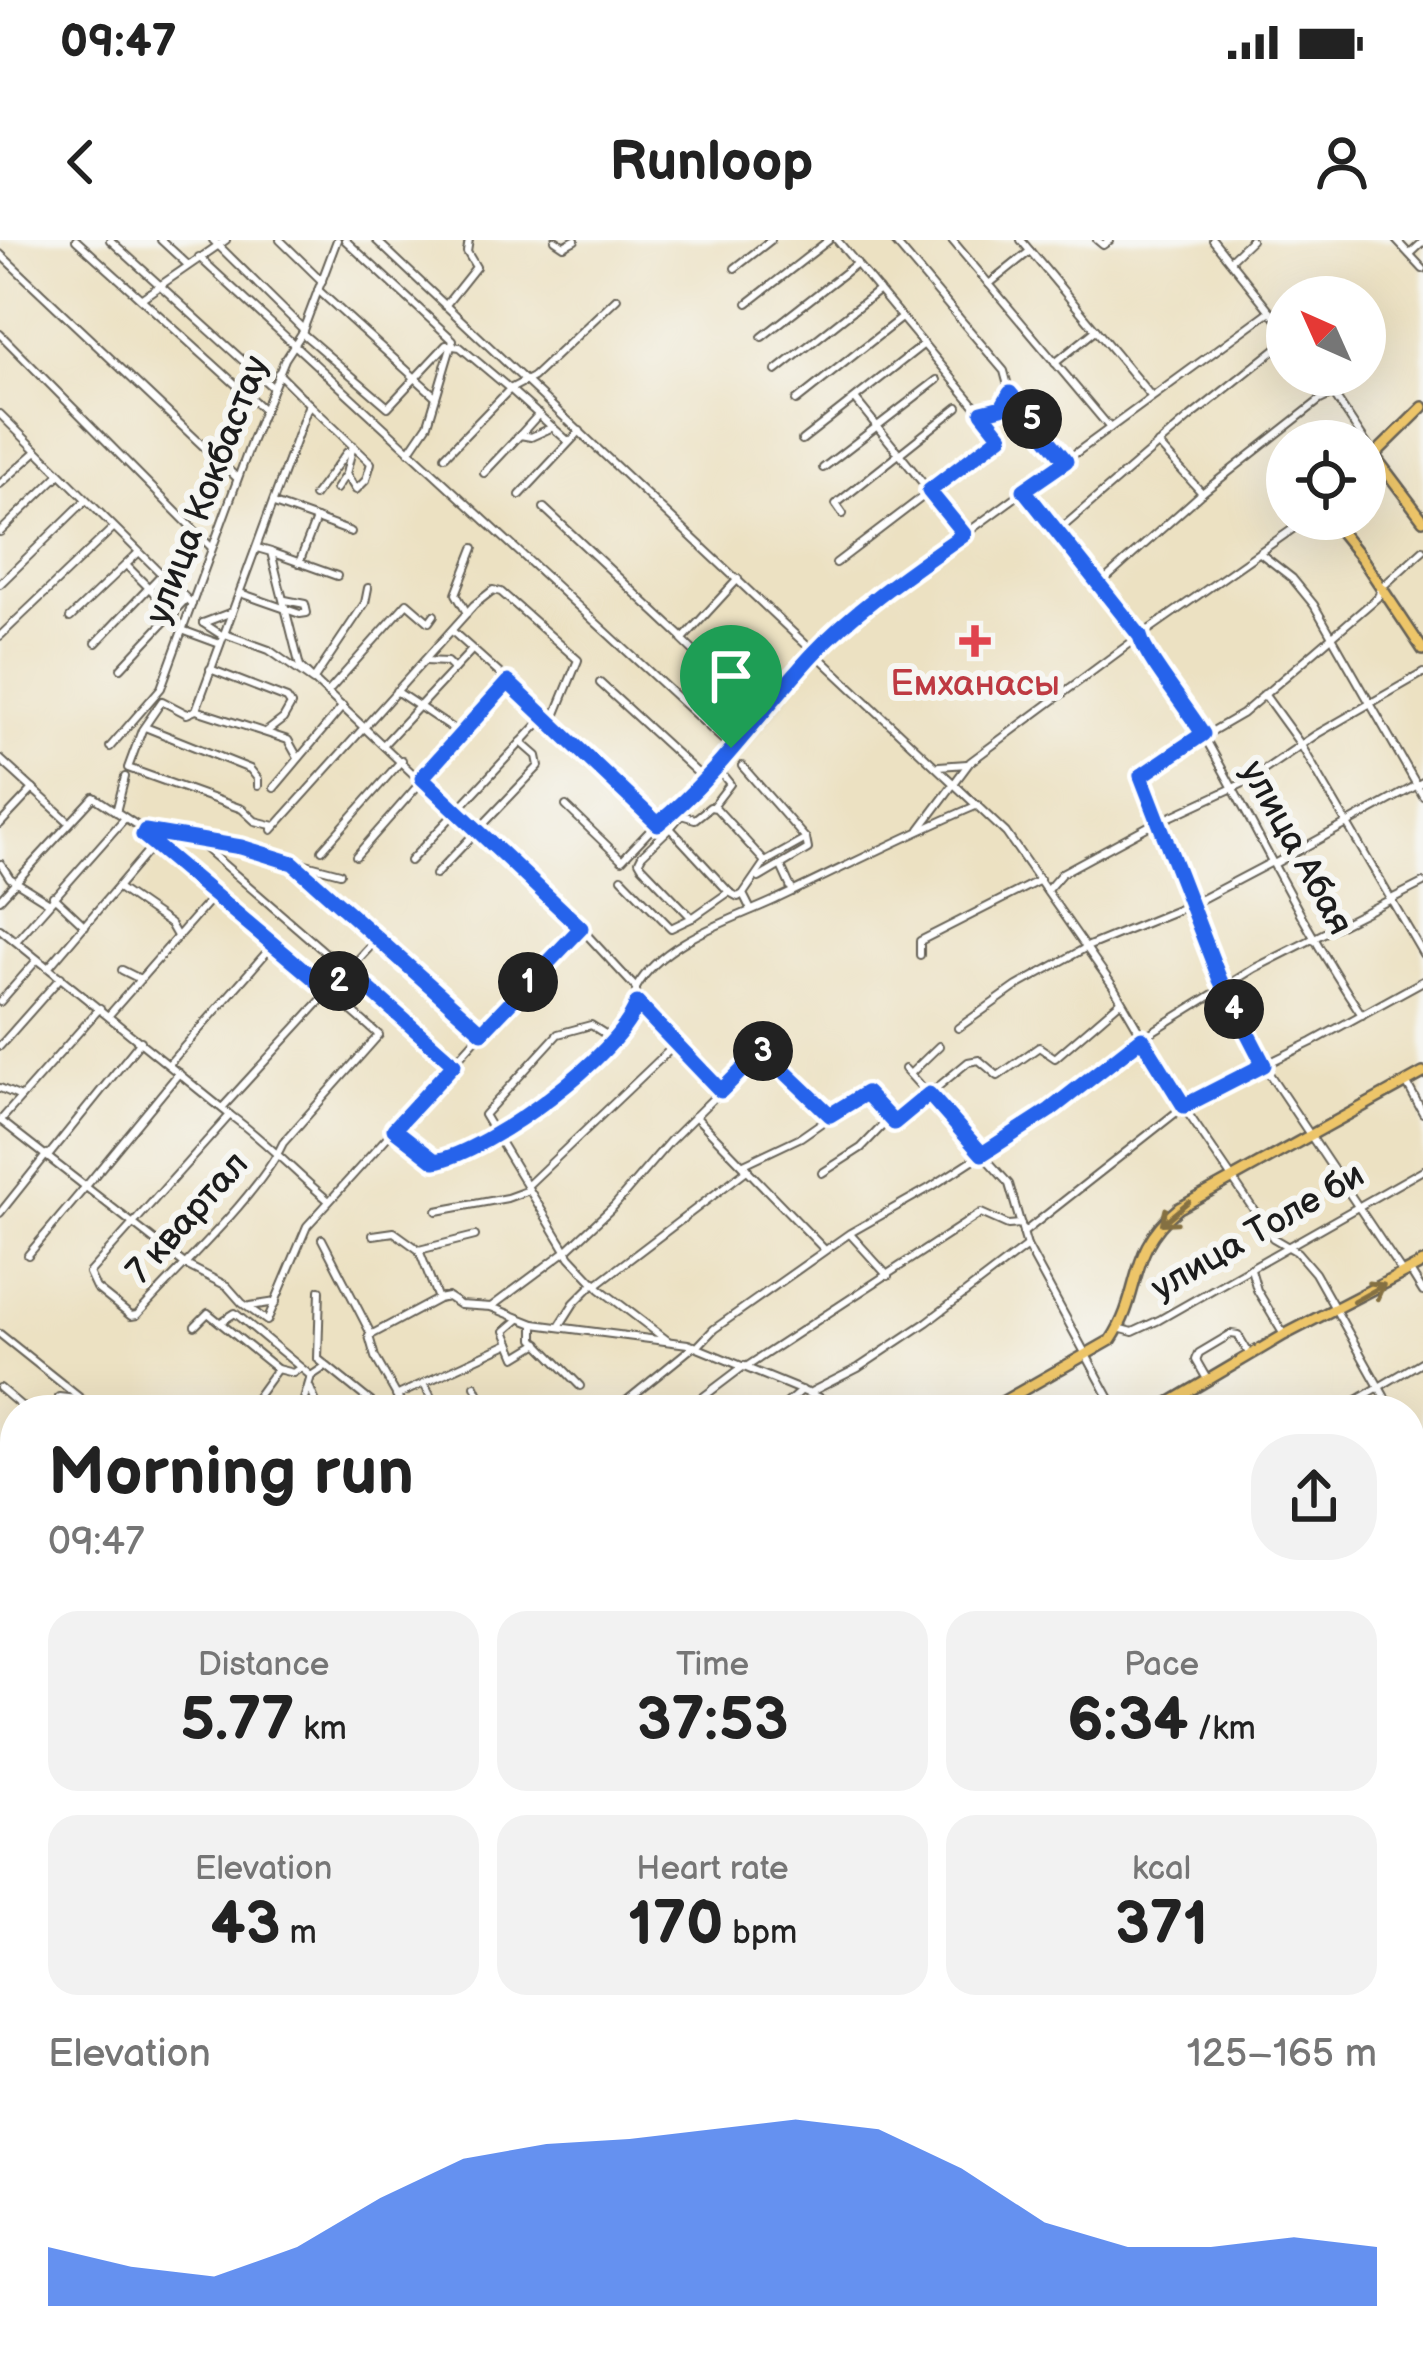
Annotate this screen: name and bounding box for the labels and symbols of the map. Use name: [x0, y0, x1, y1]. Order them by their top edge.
north arrow: [1266, 276, 1386, 396]
street label: улица Кокбастау: [137, 350, 279, 630]
pin: 5: [1002, 389, 1062, 449]
pin: [680, 625, 782, 748]
marker: Емханасы: [959, 625, 991, 657]
place label: Емханасы: [890, 663, 1060, 706]
street label: улица Абая: [1231, 754, 1361, 942]
pin: 2: [309, 951, 369, 1011]
pin: 1: [498, 952, 558, 1012]
pin: 4: [1204, 979, 1264, 1039]
pin: 3: [733, 1021, 793, 1081]
street label: 7 квартал: [118, 1143, 258, 1293]
street label: улица Толе би: [1144, 1154, 1372, 1310]
one-way arrow: [1160, 1198, 1191, 1226]
one-way arrow: [1351, 1281, 1386, 1305]

